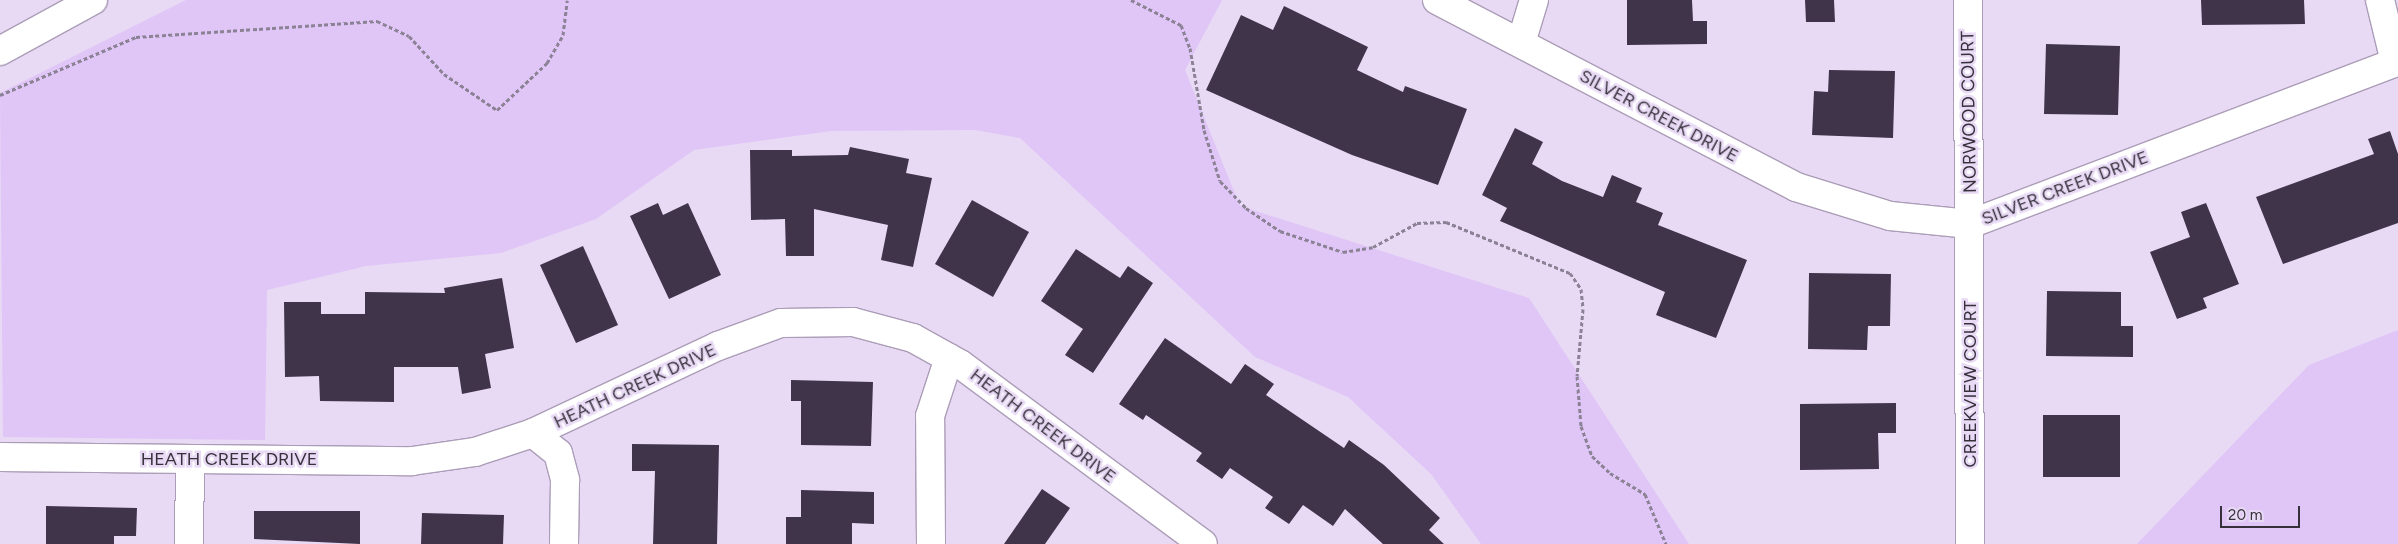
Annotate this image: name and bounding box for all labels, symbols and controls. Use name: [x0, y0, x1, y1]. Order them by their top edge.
street label: NORWOOD COURT: [1957, 31, 1981, 193]
street label: SILVER CREEK DRIVE: [1576, 65, 1742, 167]
street label: SILVER CREEK DRIVE: [1979, 146, 2151, 230]
street label: CREEKVIEW COURT: [1959, 300, 1981, 468]
street label: HEATH CREEK DRIVE: [550, 339, 720, 433]
street label: HEATH CREEK DRIVE: [966, 364, 1120, 488]
street label: HEATH CREEK DRIVE: [141, 448, 317, 470]
scale bar: [2223, 496, 2303, 528]
text: 20 m: [2228, 506, 2262, 524]

